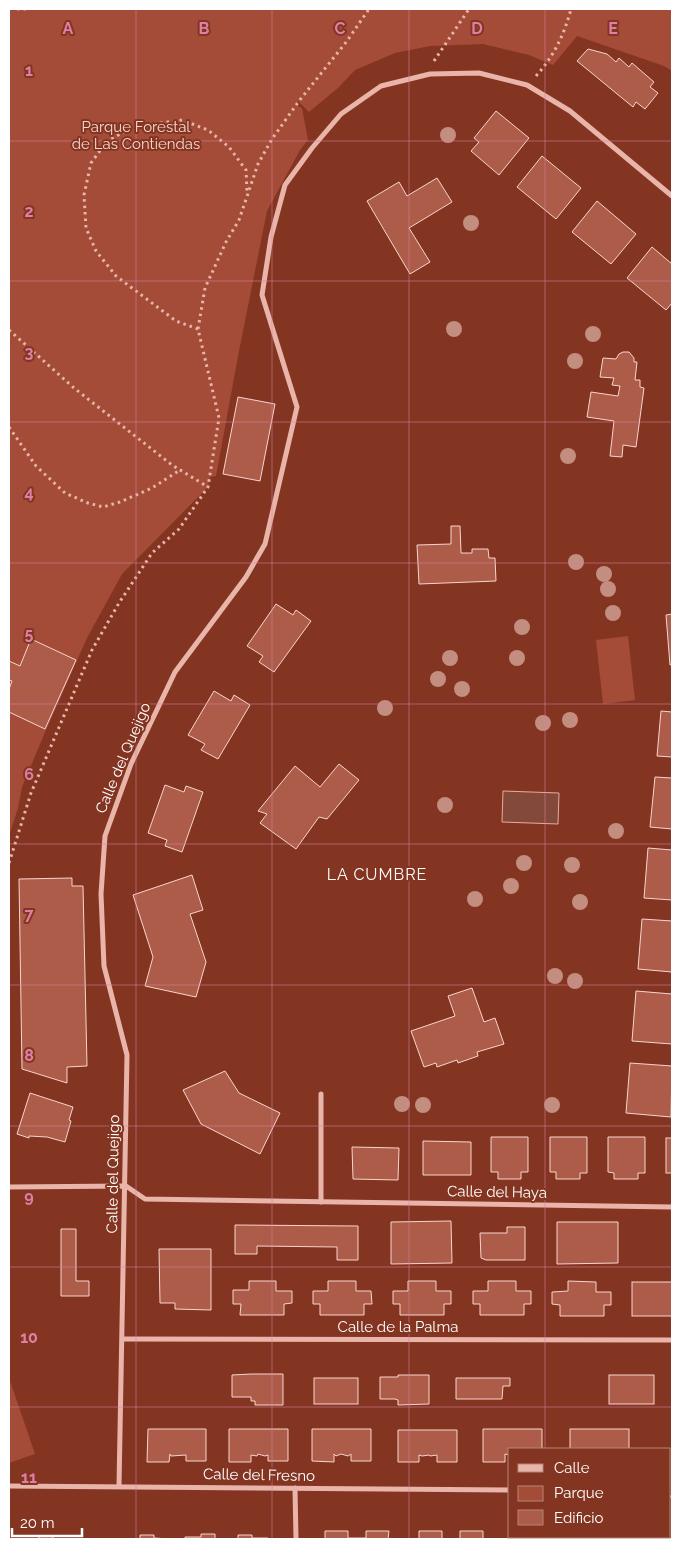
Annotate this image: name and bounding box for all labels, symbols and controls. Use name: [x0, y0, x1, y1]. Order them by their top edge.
text: A: [63, 19, 74, 38]
text: B: [199, 19, 210, 38]
text: C: [335, 19, 346, 38]
text: D: [471, 19, 483, 38]
text: E: [608, 19, 618, 38]
text: 1: [25, 61, 33, 80]
park label: Parque Forestal de Las Contiendas: [72, 118, 200, 153]
text: 2: [24, 202, 34, 221]
text: 3: [25, 343, 34, 362]
text: 4: [24, 483, 34, 502]
text: 5: [25, 624, 34, 643]
street label: Calle del Quejigo: [92, 700, 154, 816]
text: 6: [24, 765, 34, 784]
district label: LA CUMBRE: [327, 865, 427, 884]
text: 7: [25, 905, 34, 924]
text: 8: [24, 1046, 34, 1065]
street label: Calle del Quejigo: [103, 1114, 123, 1233]
street label: Calle del Haya: [447, 1182, 547, 1202]
text: 9: [24, 1187, 34, 1206]
street label: Calle de la Palma: [338, 1318, 458, 1336]
text: 10: [20, 1328, 38, 1347]
legend: [508, 1448, 671, 1538]
text: Calle: [554, 1459, 590, 1477]
street label: Calle del Fresno: [203, 1465, 315, 1485]
text: 11: [21, 1468, 37, 1487]
text: Parque: [554, 1484, 604, 1502]
scale bar: [12, 1506, 82, 1538]
text: Edificio: [554, 1509, 604, 1527]
text: 20 m: [20, 1514, 55, 1532]

